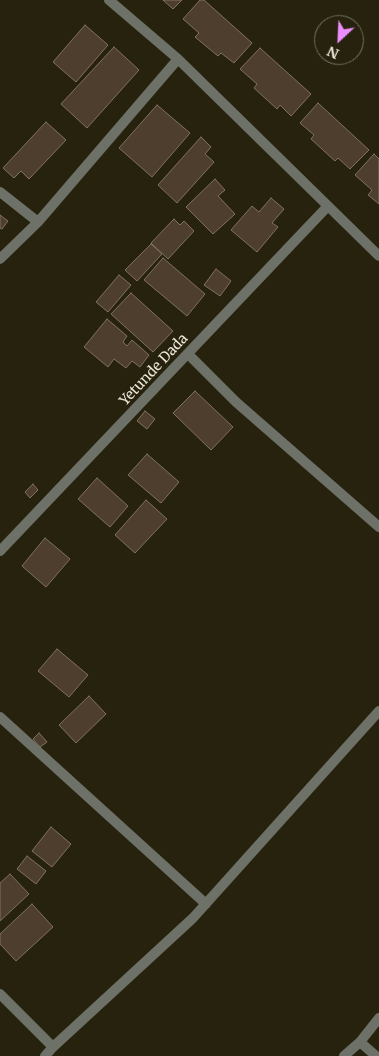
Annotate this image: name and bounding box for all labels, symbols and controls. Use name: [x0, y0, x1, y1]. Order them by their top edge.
north arrow: [314, 15, 364, 65]
text: N: [324, 42, 342, 63]
street label: Yetunde Dada: [116, 331, 192, 409]

